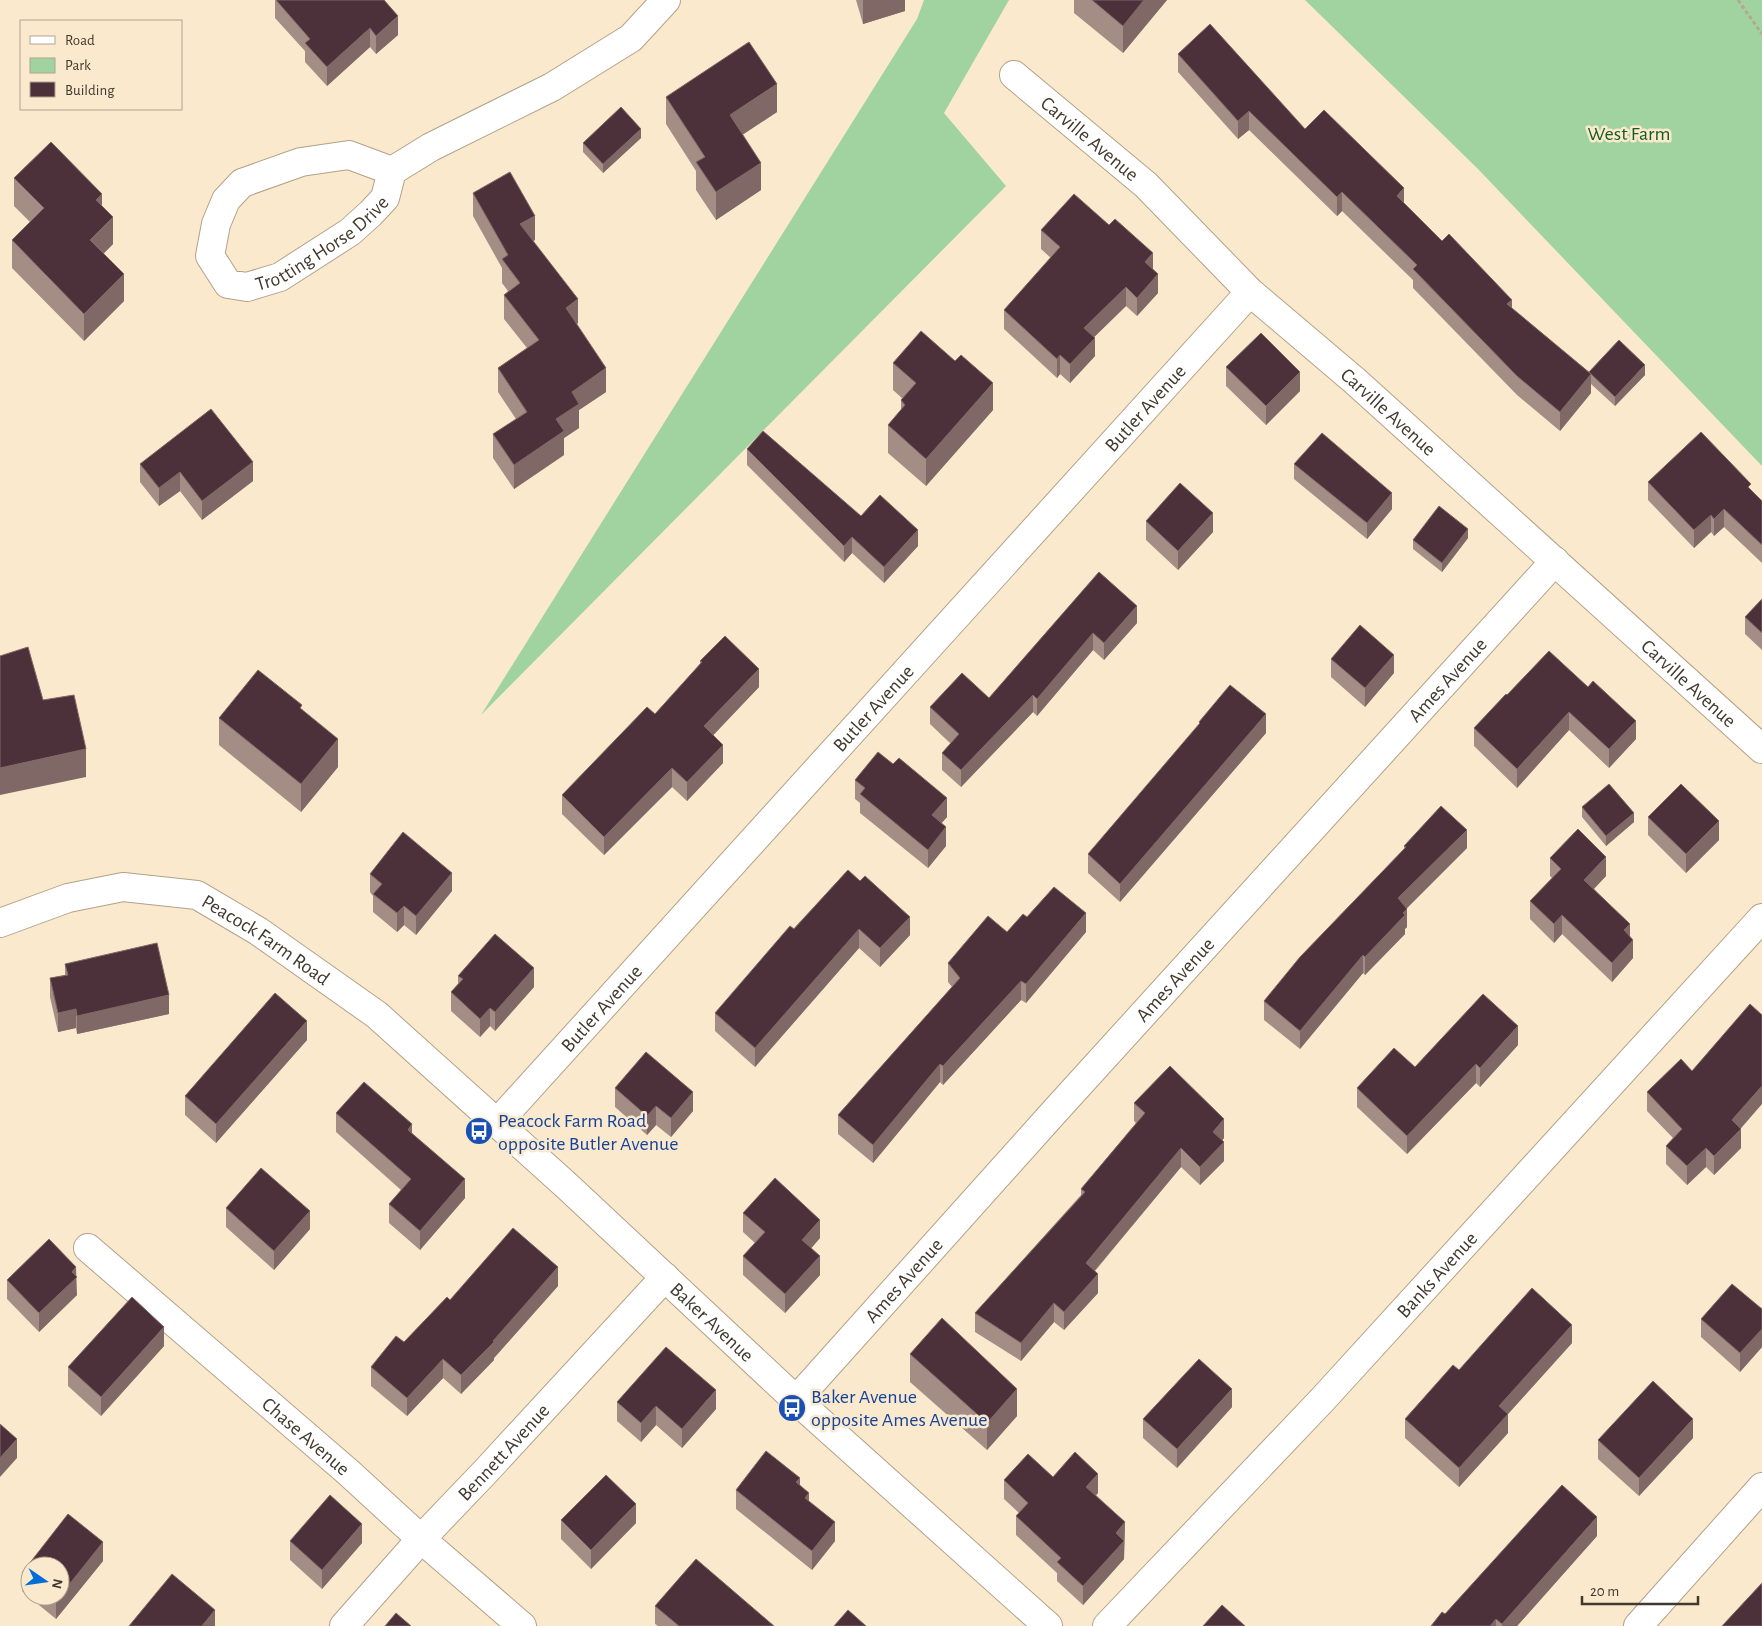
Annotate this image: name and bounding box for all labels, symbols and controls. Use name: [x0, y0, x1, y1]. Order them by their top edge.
legend: [20, 20, 182, 110]
text: Road: [65, 33, 95, 48]
text: Park: [65, 58, 91, 73]
text: Building: [65, 83, 115, 98]
street label: Carville Avenue: [1037, 93, 1142, 185]
park label: West Farm: [1588, 124, 1670, 144]
street label: Trotting Horse Drive: [253, 192, 393, 295]
street label: Butler Avenue: [1101, 361, 1190, 456]
street label: Carville Avenue: [1337, 365, 1439, 460]
street label: Ames Avenue: [1405, 635, 1491, 726]
street label: Carville Avenue: [1637, 636, 1740, 732]
street label: Butler Avenue: [830, 661, 918, 756]
street label: Peacock Farm Road: [198, 891, 333, 989]
street label: Ames Avenue: [1133, 934, 1218, 1026]
street label: Butler Avenue: [558, 961, 646, 1056]
place label: Peacock Farm Road opposite Butler Avenue: [498, 1111, 678, 1154]
bus stop icon: Peacock Farm Road opposite Butler Avenue: [464, 1116, 494, 1146]
street label: Banks Avenue: [1394, 1228, 1481, 1322]
street label: Ames Avenue: [861, 1235, 947, 1327]
street label: Baker Avenue: [666, 1279, 757, 1366]
place label: Baker Avenue opposite Ames Avenue: [811, 1387, 987, 1430]
bus stop icon: Baker Avenue opposite Ames Avenue: [777, 1393, 807, 1423]
street label: Chase Avenue: [258, 1394, 353, 1480]
street label: Bennett Avenue: [454, 1400, 554, 1505]
north arrow: [20, 1556, 70, 1606]
scale bar: [1582, 1574, 1698, 1606]
text: N: [49, 1577, 65, 1590]
text: 20 m: [1590, 1584, 1619, 1599]

